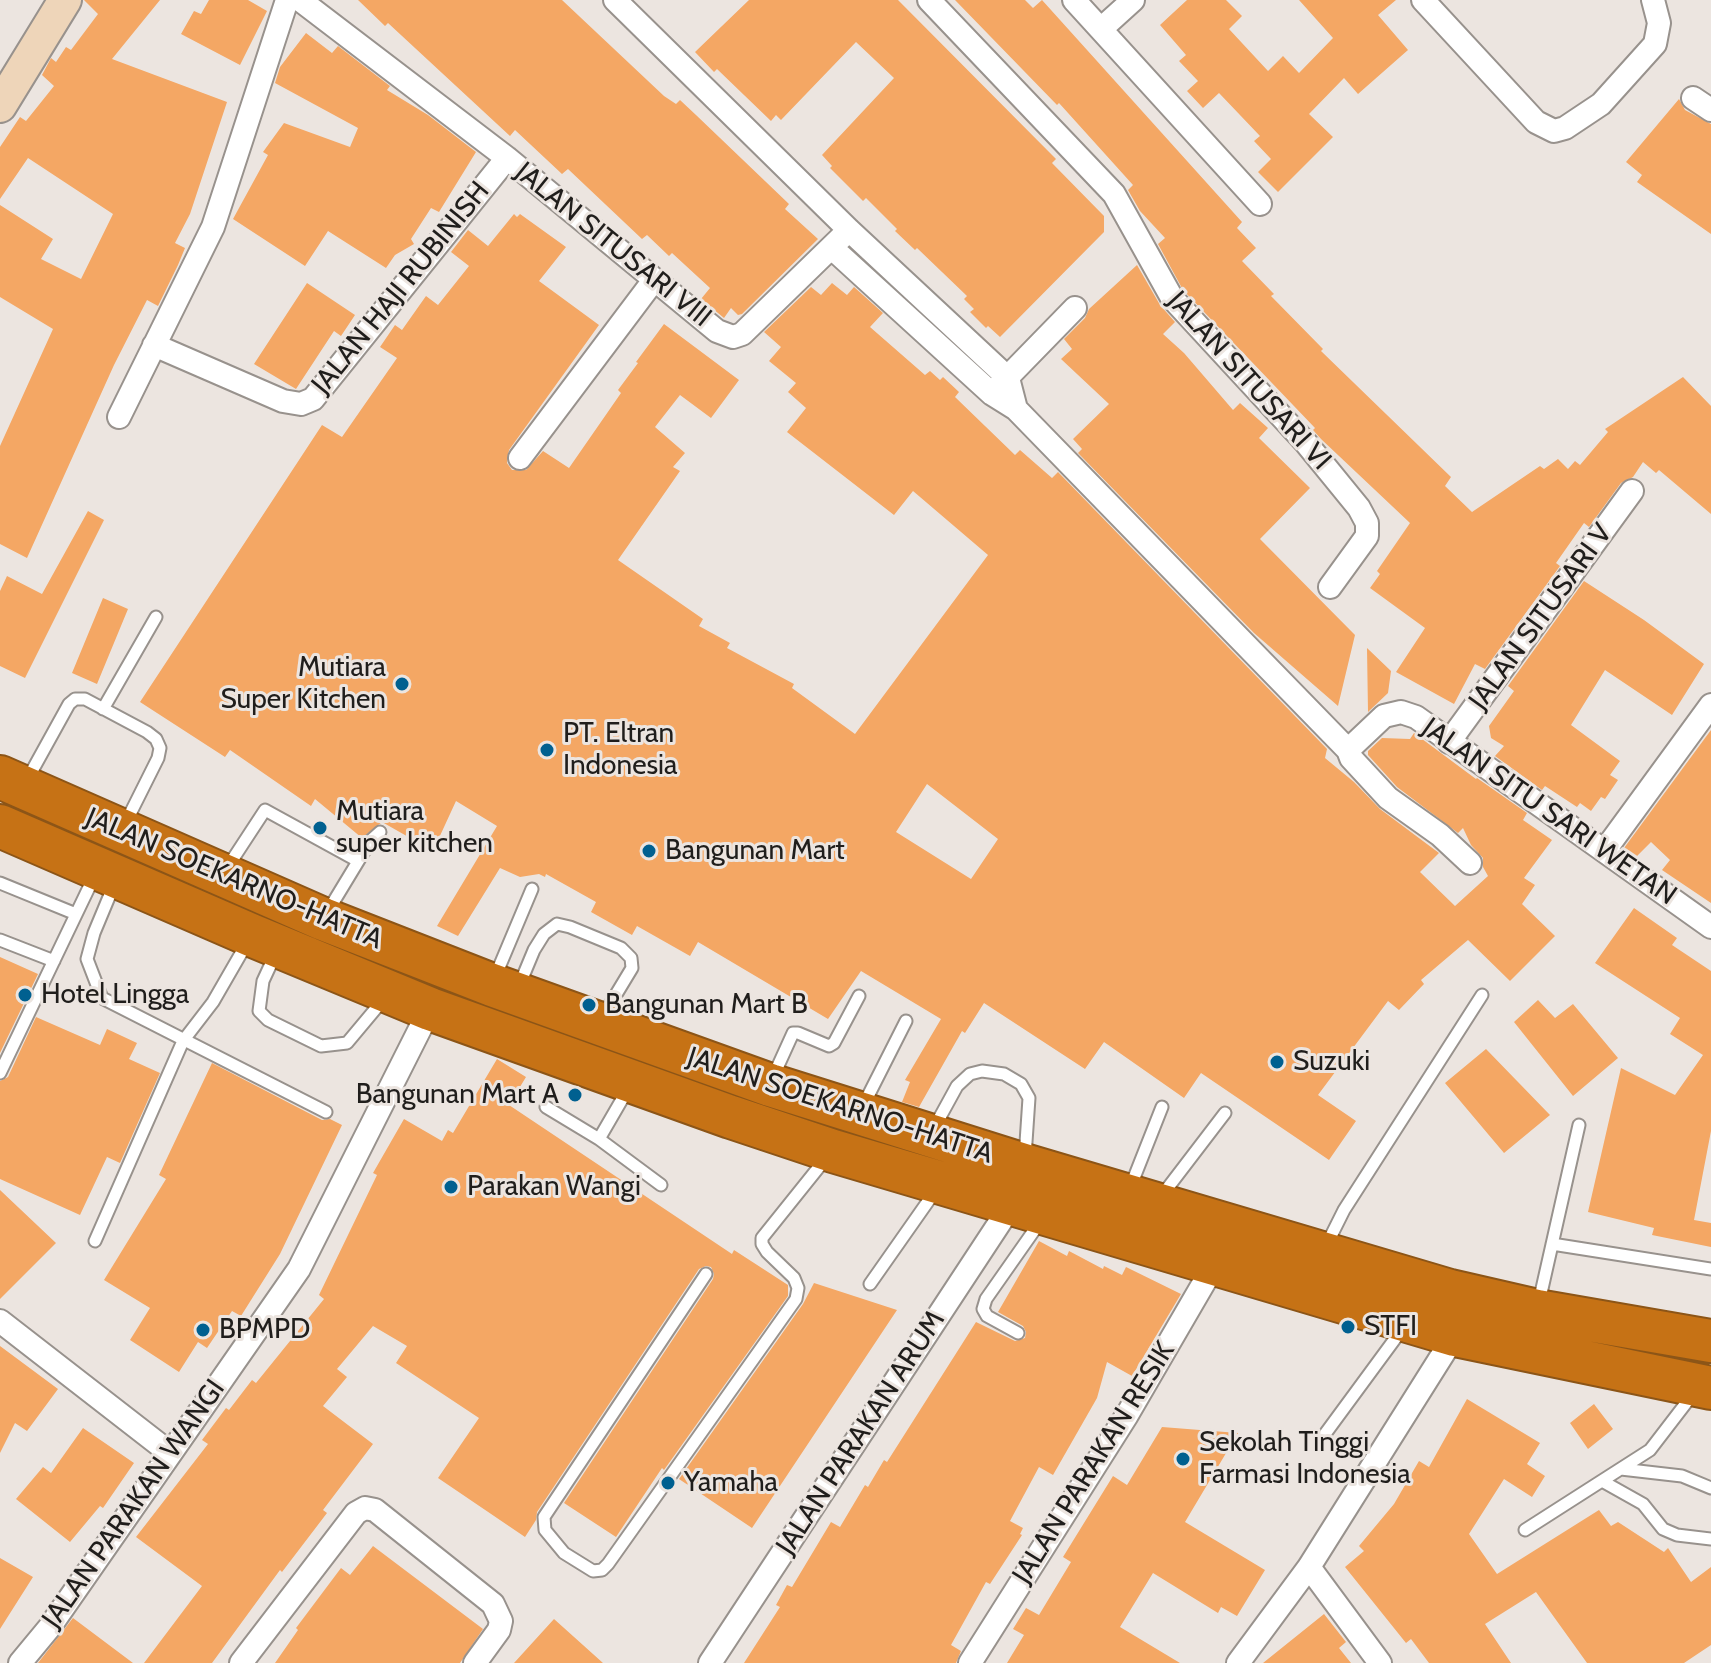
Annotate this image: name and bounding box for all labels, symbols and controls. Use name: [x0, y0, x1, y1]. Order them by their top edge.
street label: JALAN SITUSARI VIII: [508, 156, 718, 334]
street label: JALAN HAJI RUBINISH: [305, 175, 497, 401]
street label: JALAN SITUSARI VI: [1160, 285, 1338, 477]
street label: JALAN SITUSARI V: [1462, 518, 1620, 716]
place label: Mutiara Super Kitchen: [220, 651, 386, 717]
marker: Mutiara Super Kitchen: [393, 675, 411, 693]
street label: JALAN SITU SARI WETAN: [1415, 711, 1683, 913]
place label: PT. Eltran Indonesia: [563, 717, 677, 783]
marker: PT. Eltran Indonesia: [538, 741, 556, 759]
place label: Mutiara super kitchen: [336, 795, 493, 861]
street label: JALAN SOEKARNO-HATTA: [80, 801, 388, 957]
marker: Mutiara super kitchen: [311, 819, 329, 837]
place label: Bangunan Mart: [665, 834, 845, 868]
marker: Bangunan Mart: [640, 842, 658, 860]
place label: Hotel Lingga: [41, 978, 189, 1012]
marker: Hotel Lingga: [16, 986, 34, 1004]
place label: Bangunan Mart B: [605, 988, 808, 1022]
marker: Bangunan Mart B: [580, 996, 598, 1014]
street label: JALAN SOEKARNO-HATTA: [683, 1041, 997, 1171]
place label: Suzuki: [1293, 1045, 1370, 1079]
marker: Suzuki: [1268, 1053, 1286, 1071]
place label: Bangunan Mart A: [356, 1078, 559, 1112]
marker: Bangunan Mart A: [566, 1086, 584, 1104]
place label: Parakan Wangi: [467, 1170, 641, 1204]
marker: Parakan Wangi: [442, 1178, 460, 1196]
street label: JALAN PARAKAN ARUM: [770, 1305, 952, 1561]
place label: STFI: [1364, 1310, 1417, 1344]
place label: BPMPD: [219, 1313, 310, 1347]
marker: STFI: [1339, 1318, 1357, 1336]
marker: BPMPD: [194, 1321, 212, 1339]
street label: JALAN PARAKAN RESIK: [1006, 1336, 1182, 1590]
street label: JALAN PARAKAN WANGI: [36, 1373, 232, 1635]
place label: Sekolah Tinggi Farmasi Indonesia: [1199, 1426, 1411, 1492]
marker: Sekolah Tinggi Farmasi Indonesia: [1174, 1450, 1192, 1468]
place label: Yamaha: [684, 1466, 778, 1500]
marker: Yamaha: [659, 1474, 677, 1492]

